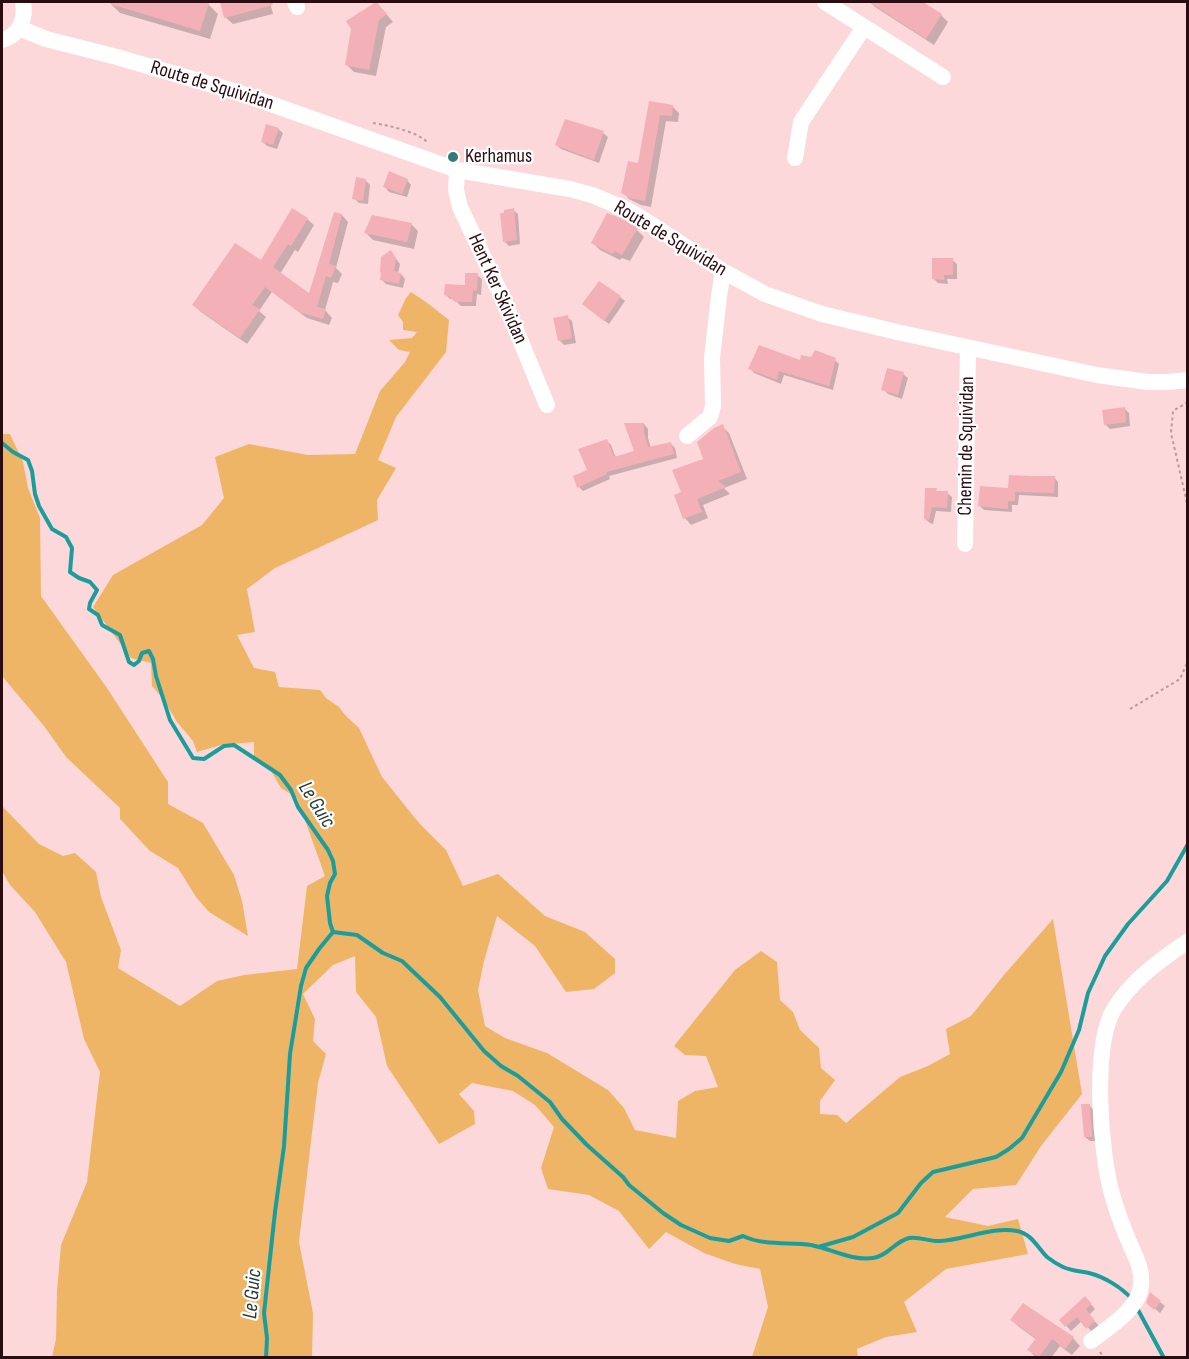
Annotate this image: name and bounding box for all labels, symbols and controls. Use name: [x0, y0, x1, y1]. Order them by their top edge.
street label: Route de Squividan: [148, 56, 276, 116]
place label: Kerhamus: [465, 145, 532, 169]
marker: Kerhamus: [446, 150, 460, 164]
street label: Route de Squividan: [609, 196, 731, 282]
street label: Hent Ker Skividan: [462, 230, 532, 348]
street label: Chemin de Squividan: [954, 376, 980, 516]
water label: Le Guic: [292, 777, 340, 833]
water label: Le Guic: [238, 1268, 268, 1320]

